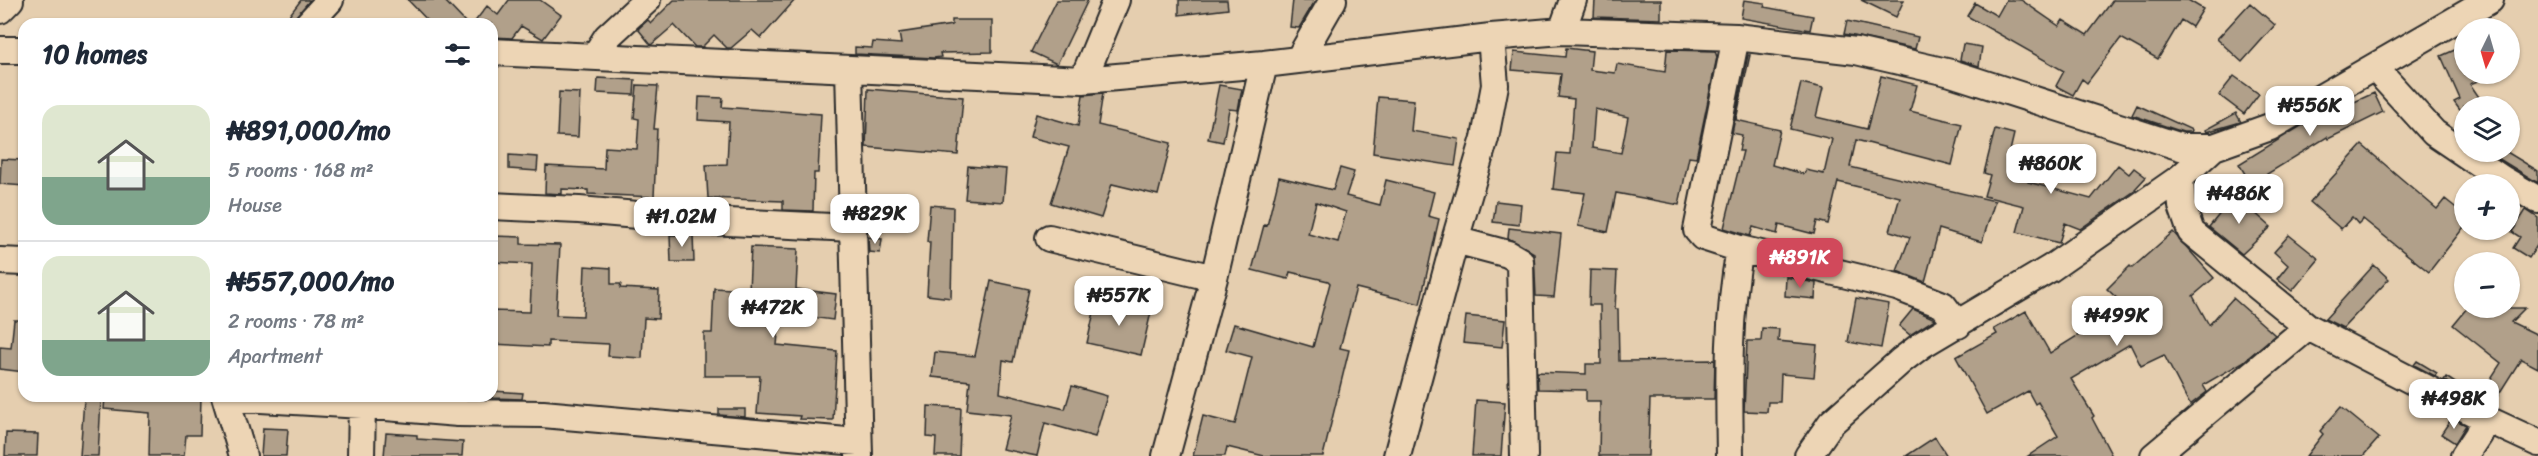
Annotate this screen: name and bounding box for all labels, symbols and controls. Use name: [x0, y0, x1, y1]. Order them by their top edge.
north arrow: [2454, 18, 2520, 84]
map controls: [2454, 18, 2520, 318]
text: 10 homes: [42, 31, 147, 77]
icon: filters: [441, 38, 474, 71]
pin: ₦556K: [2268, 86, 2352, 137]
text: ₦556K: [2279, 88, 2341, 123]
button: layers: [2454, 96, 2520, 162]
text: ₦891,000/mo: [228, 107, 390, 153]
icon: home: [90, 129, 162, 201]
pin: ₦860K: [2009, 144, 2093, 195]
text: ₦860K: [2020, 146, 2082, 181]
text: 5 rooms · 168 m²: [228, 153, 374, 188]
pin: ₦486K: [2197, 174, 2281, 225]
button: +: [2454, 174, 2520, 240]
text: ₦486K: [2208, 176, 2270, 211]
text: House: [228, 188, 282, 223]
pin: ₦829K: [833, 194, 917, 245]
text: ₦829K: [844, 196, 906, 231]
pin: ₦1.02M: [633, 197, 731, 248]
text: ₦1.02M: [648, 199, 716, 234]
pin: ₦891K: [1758, 238, 1842, 289]
text: ₦891K: [1771, 240, 1829, 275]
button: −: [2454, 252, 2520, 318]
text: ₦557,000/mo: [228, 258, 394, 304]
pin: ₦557K: [1077, 276, 1161, 327]
text: ₦557K: [1088, 278, 1150, 313]
icon: home: [90, 280, 162, 352]
pin: ₦472K: [731, 288, 815, 339]
text: ₦472K: [743, 290, 803, 325]
pin: ₦499K: [2075, 296, 2159, 347]
text: ₦499K: [2086, 298, 2148, 333]
text: 2 rooms · 78 m²: [228, 304, 364, 339]
text: Apartment: [228, 339, 322, 374]
pin: ₦498K: [2412, 379, 2496, 430]
text: ₦498K: [2423, 381, 2485, 416]

